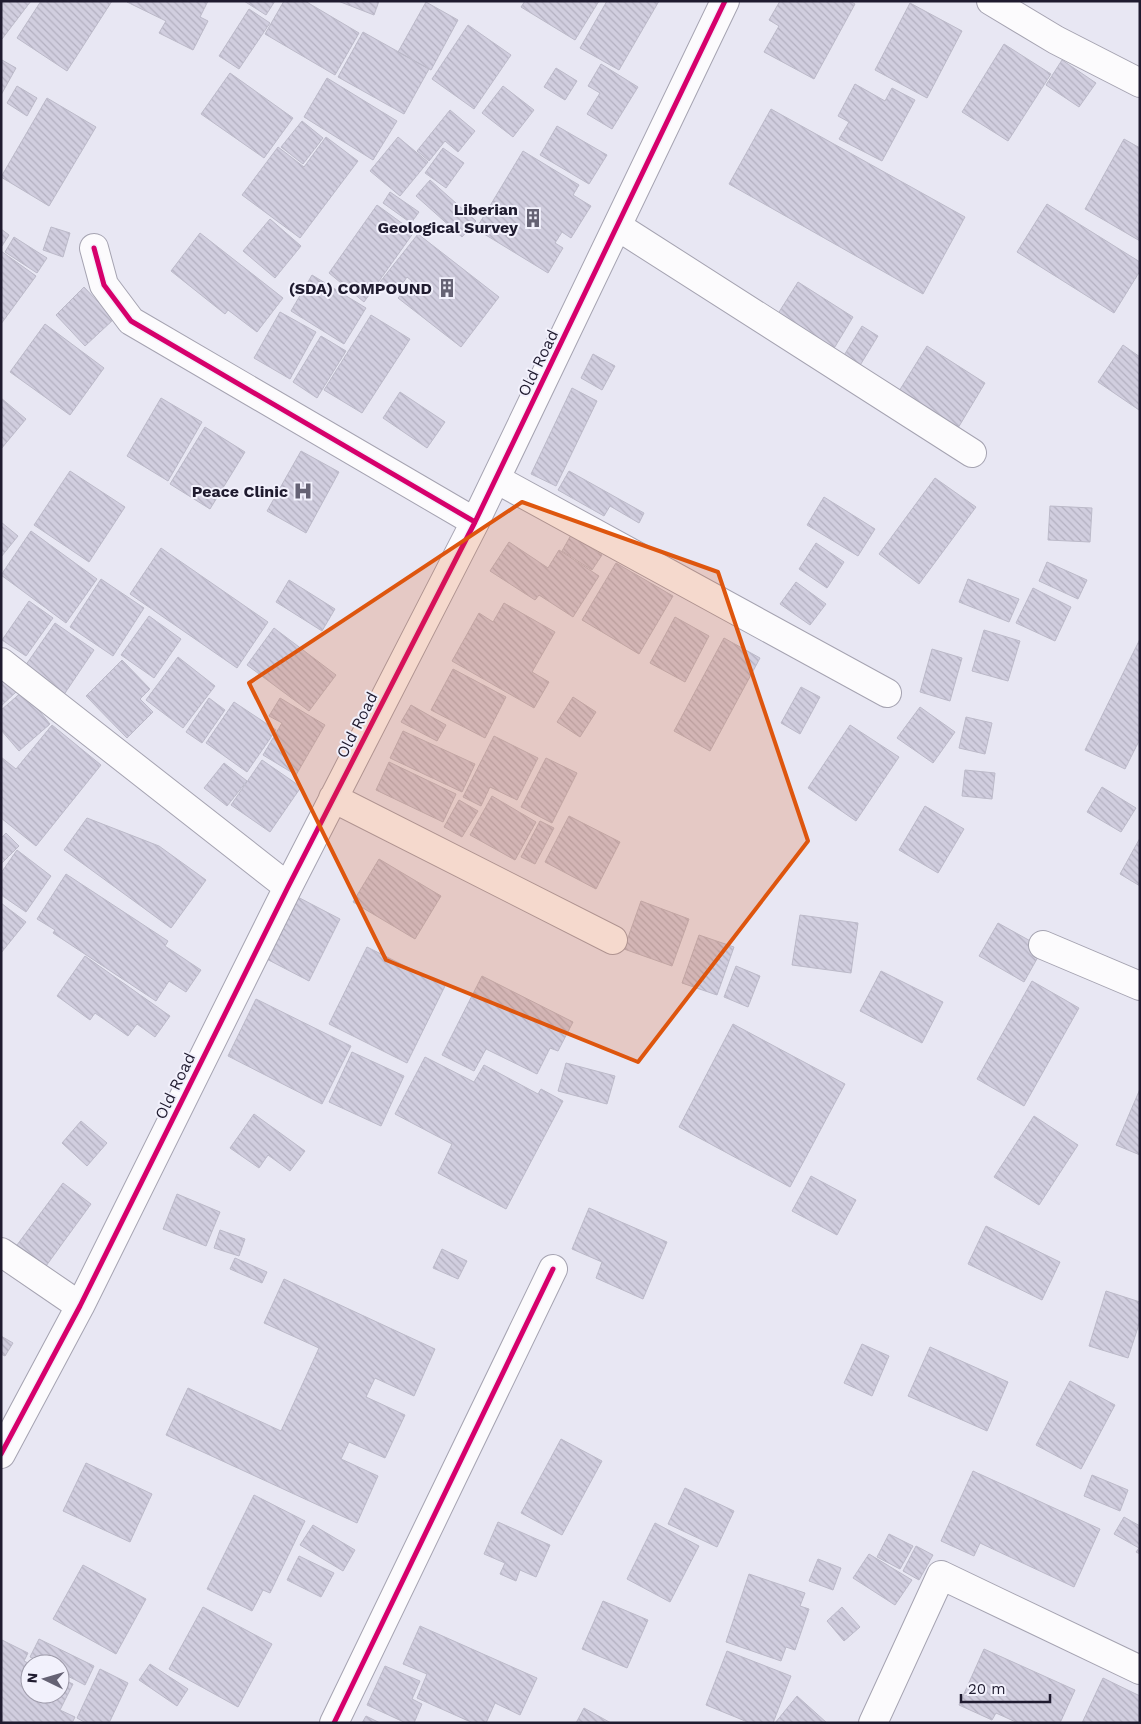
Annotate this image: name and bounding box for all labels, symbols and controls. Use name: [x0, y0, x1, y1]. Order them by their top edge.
place label: Liberian Geological Survey: [377, 200, 519, 237]
building icon: Liberian Geological Survey: [522, 207, 544, 229]
building icon: (SDA) COMPOUND: [436, 277, 458, 299]
place label: (SDA) COMPOUND: [289, 279, 432, 298]
street label: Old Road: [514, 327, 562, 399]
hospital icon: Peace Clinic: [292, 480, 314, 502]
place label: Peace Clinic: [192, 482, 288, 501]
street label: Old Road: [332, 689, 382, 761]
street label: Old Road: [151, 1050, 199, 1122]
north arrow: [20, 1654, 70, 1704]
text: N: [24, 1672, 40, 1684]
scale bar: [961, 1672, 1050, 1704]
text: 20 m: [968, 1680, 1006, 1698]

